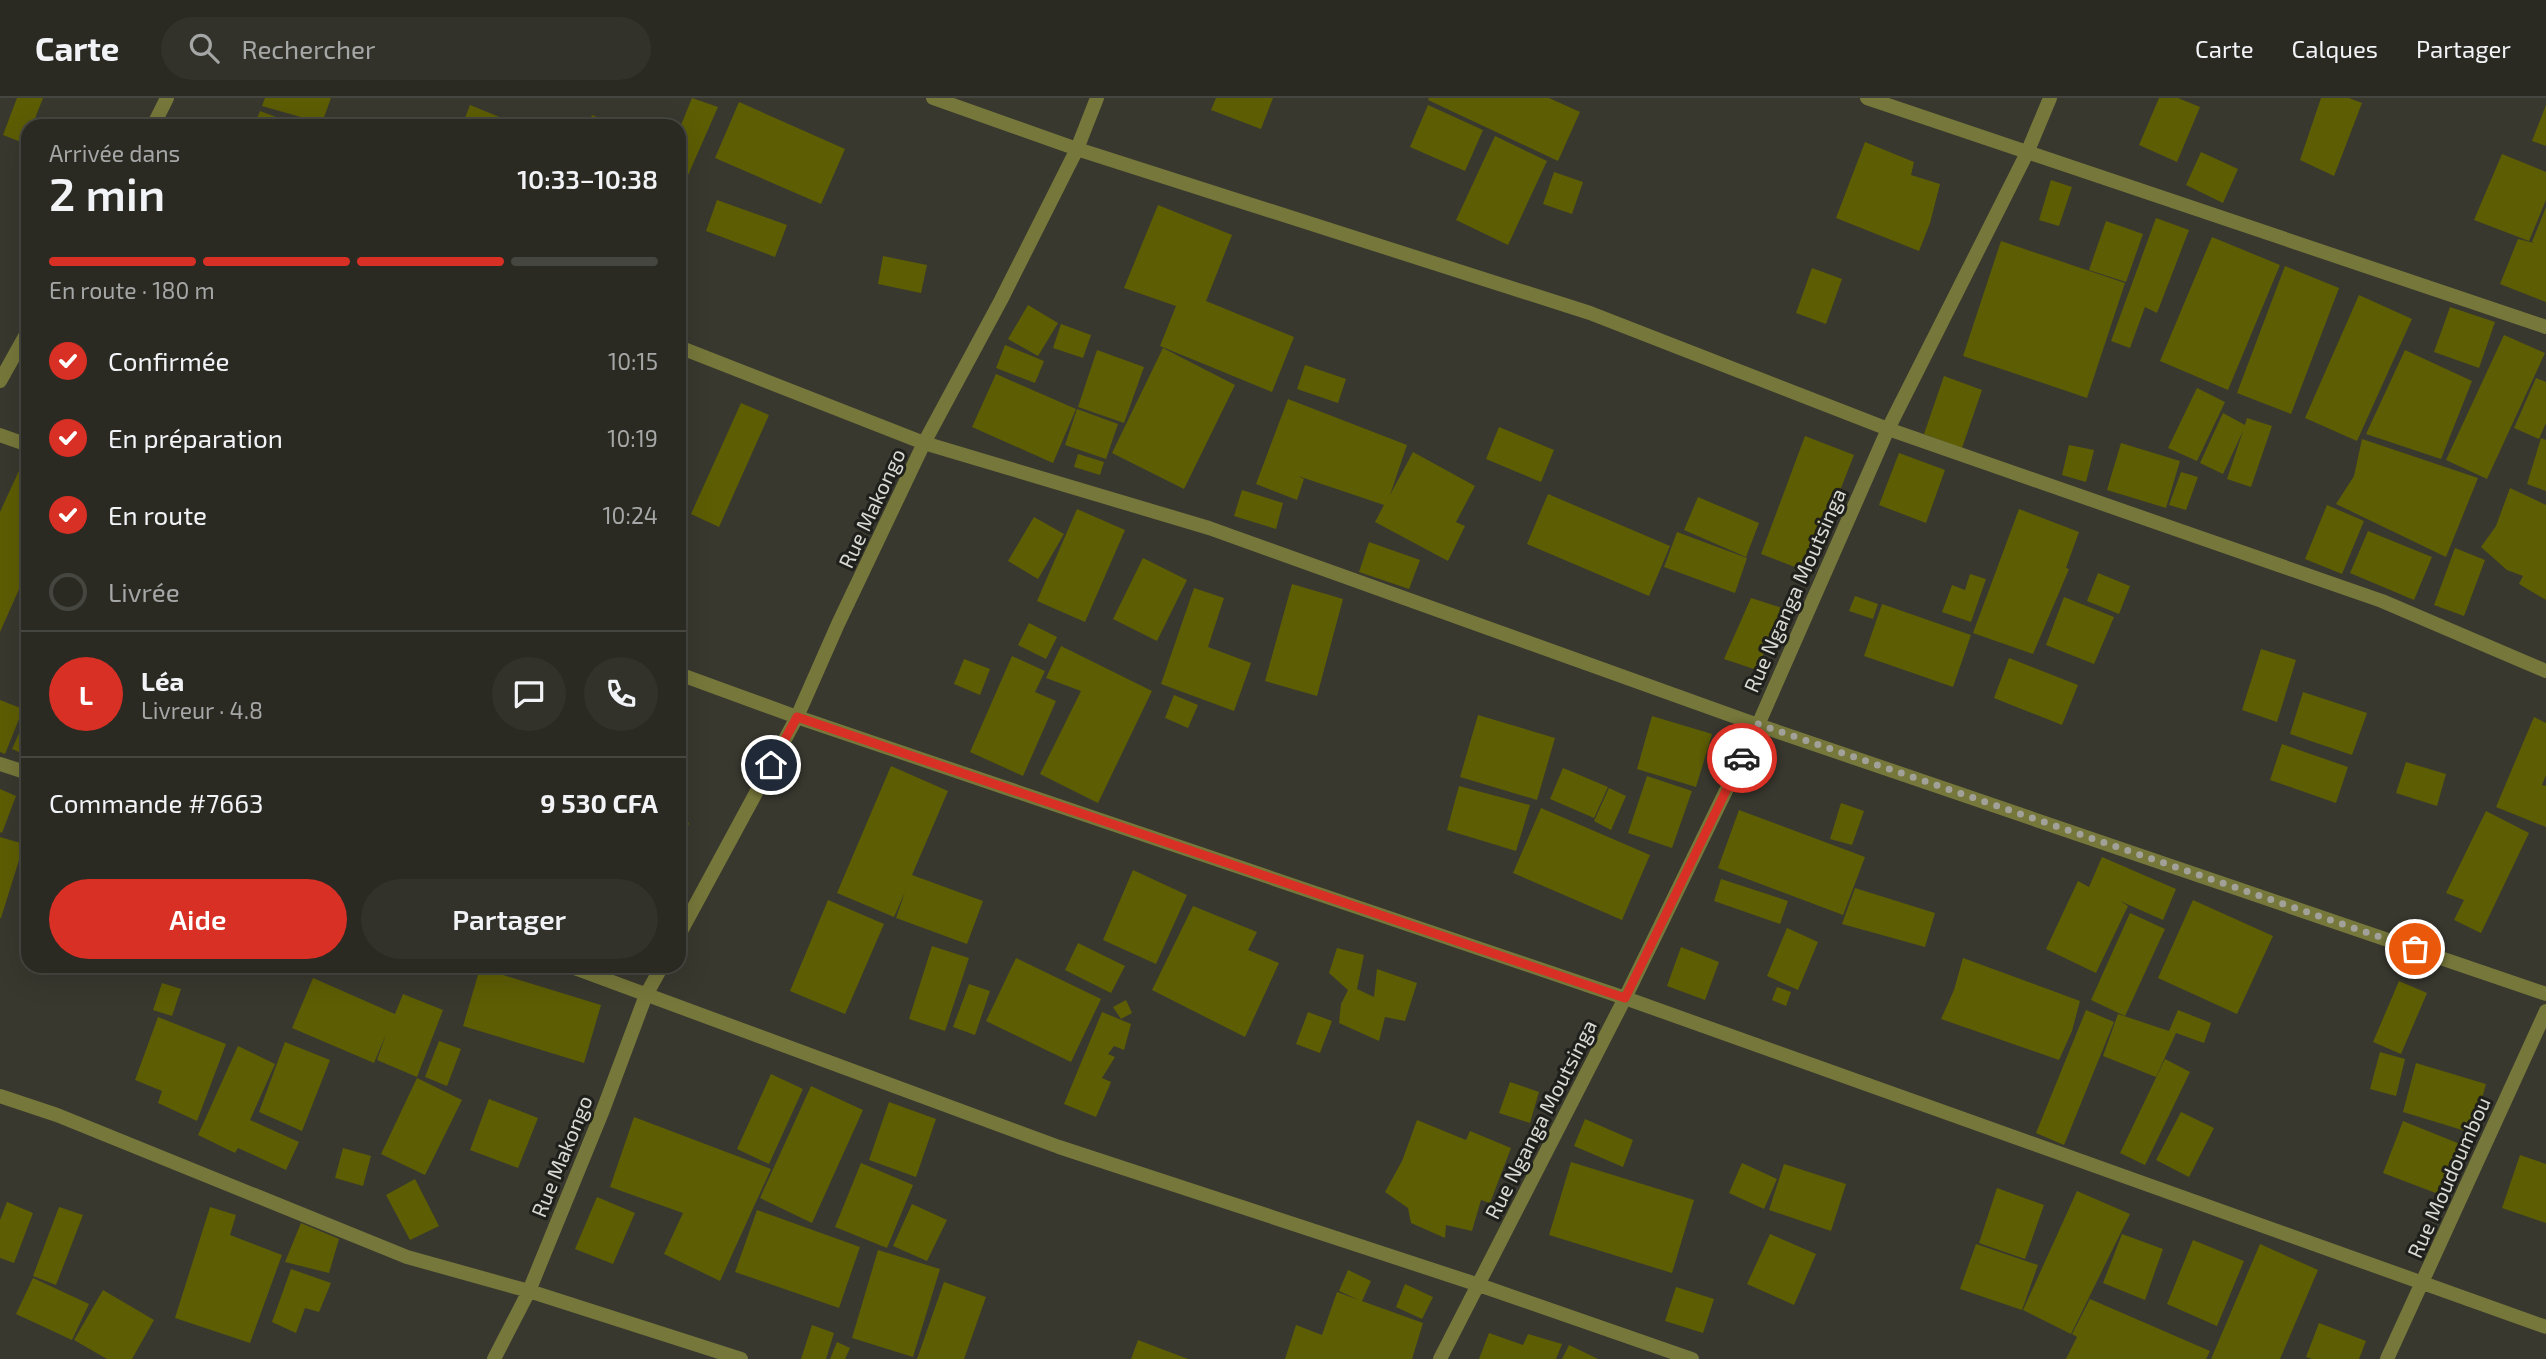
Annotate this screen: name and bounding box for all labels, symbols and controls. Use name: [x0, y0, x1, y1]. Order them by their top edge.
search box: [161, 17, 651, 80]
text: Carte: [35, 28, 119, 68]
icon: search: [185, 29, 223, 67]
text: Rechercher: [241, 33, 375, 64]
text: Carte: [2195, 34, 2254, 63]
text: Calques: [2292, 34, 2378, 63]
text: Partager: [2416, 34, 2511, 63]
text: Arrivée dans: [49, 139, 180, 167]
text: 10:33–10:38: [517, 163, 658, 194]
text: 2 min: [49, 165, 165, 220]
text: En route · 180 m: [49, 276, 215, 304]
icon: check: [49, 342, 87, 380]
text: Confirmée: [108, 345, 230, 376]
text: 10:15: [608, 347, 658, 375]
icon: check: [49, 419, 87, 457]
text: En préparation: [108, 422, 283, 453]
text: 10:19: [607, 424, 658, 452]
street label: Rue Makongo: [832, 444, 910, 572]
street label: Rue Nganga Moutsinga: [1738, 484, 1850, 696]
icon: check: [49, 496, 87, 534]
text: En route: [108, 499, 207, 530]
text: 10:24: [602, 501, 658, 529]
text: Livrée: [108, 576, 180, 607]
button: chat: [492, 657, 566, 731]
button: phone: [584, 657, 658, 731]
text: Léa: [141, 665, 184, 696]
text: L: [79, 679, 93, 710]
text: Livreur · 4.8: [141, 696, 263, 724]
courier: [1707, 723, 1777, 793]
pin: [741, 735, 801, 795]
icon: car: [1723, 739, 1761, 777]
icon: home: [752, 746, 790, 784]
text: Commande #7663: [49, 787, 264, 818]
text: 9 530 CFA: [540, 787, 658, 818]
button: Aide: [49, 879, 347, 959]
button: Partager: [361, 879, 658, 959]
pin: [2385, 919, 2445, 979]
icon: bag: [2396, 930, 2434, 968]
street label: Rue Nganga Moutsinga: [1479, 1015, 1601, 1223]
street label: Rue Makongo: [525, 1092, 597, 1220]
street label: Rue Moudoumbou: [2401, 1093, 2495, 1261]

